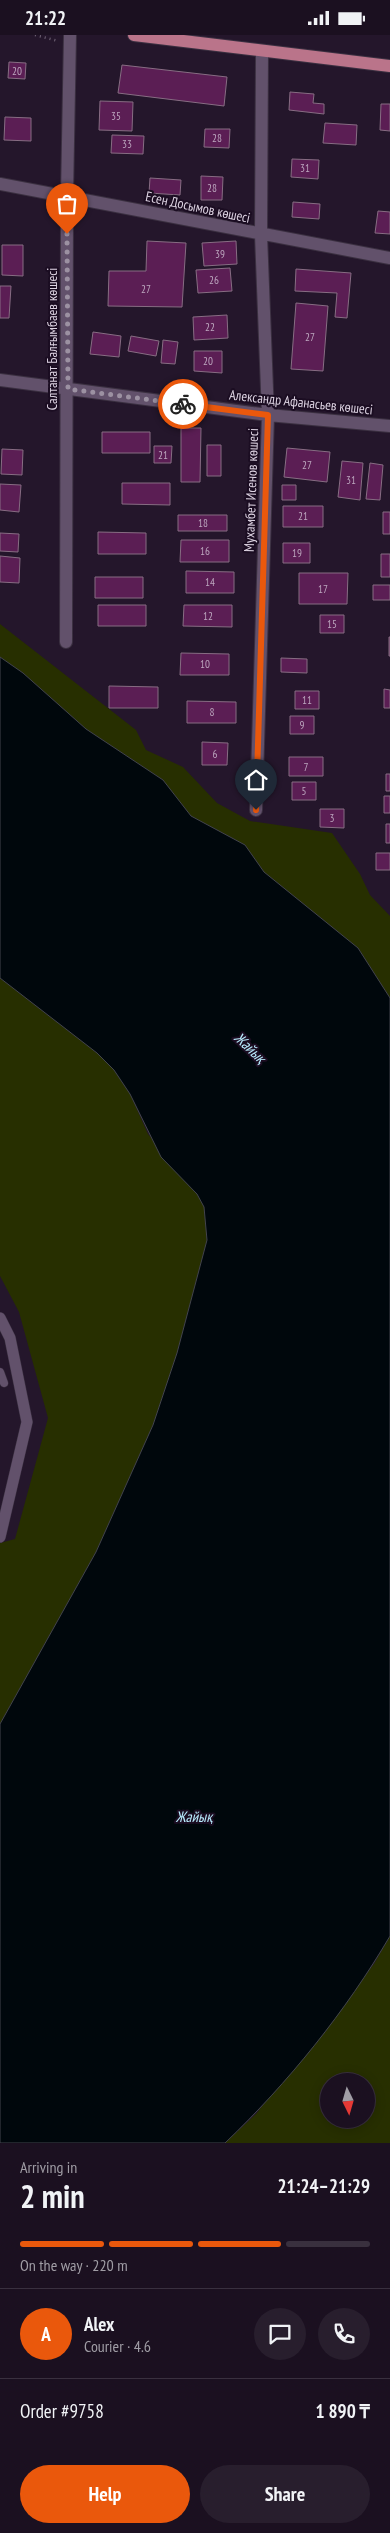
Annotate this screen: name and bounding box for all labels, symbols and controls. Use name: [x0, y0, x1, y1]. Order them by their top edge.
text: 21:22: [25, 6, 66, 30]
house number: 20: [12, 64, 22, 78]
house number: 35: [111, 109, 121, 123]
house number: 28: [212, 131, 222, 145]
house number: 33: [122, 137, 132, 151]
house number: 31: [300, 161, 310, 175]
house number: 28: [207, 181, 217, 195]
pin: [46, 183, 88, 234]
street label: Есен Досымов көшесі: [144, 187, 252, 227]
icon: bag: [53, 190, 81, 218]
house number: 39: [215, 247, 225, 261]
street label: Салтанат Балғымбаев көшесі: [43, 268, 61, 410]
house number: 26: [209, 273, 219, 287]
house number: 27: [141, 282, 151, 296]
house number: 22: [205, 320, 215, 334]
house number: 27: [305, 330, 315, 344]
house number: 20: [203, 354, 213, 368]
courier: [158, 379, 208, 429]
street label: Александр Афанасьев көшесі: [228, 386, 374, 418]
icon: bike: [169, 390, 197, 418]
street label: Мухамбет Исенов көшесі: [240, 428, 262, 552]
house number: 21: [158, 448, 168, 462]
house number: 27: [302, 458, 312, 472]
house number: 31: [346, 473, 356, 487]
house number: 21: [298, 509, 308, 523]
house number: 18: [198, 516, 208, 530]
house number: 16: [200, 544, 210, 558]
house number: 19: [292, 546, 302, 560]
house number: 14: [205, 575, 215, 589]
house number: 17: [318, 582, 328, 596]
house number: 12: [203, 609, 213, 623]
house number: 15: [327, 617, 337, 631]
house number: 10: [200, 657, 210, 671]
house number: 11: [302, 693, 312, 707]
house number: 8: [210, 705, 215, 719]
house number: 9: [300, 718, 305, 732]
house number: 6: [213, 747, 218, 761]
pin: [235, 759, 277, 810]
house number: 7: [304, 760, 309, 774]
icon: home: [242, 766, 270, 794]
house number: 5: [302, 784, 307, 798]
house number: 3: [330, 811, 335, 825]
water label: Жайық: [230, 1027, 271, 1068]
water label: Жайық: [175, 1807, 214, 1826]
north arrow: [320, 2073, 375, 2127]
map controls: [320, 2073, 375, 2128]
text: Arriving in: [20, 2157, 77, 2177]
text: 21:24–21:29: [277, 2174, 370, 2198]
text: 2 min: [20, 2175, 85, 2217]
text: On the way · 220 m: [20, 2255, 128, 2275]
button: chat: [254, 2308, 306, 2360]
button: phone: [318, 2308, 370, 2360]
text: Alex: [84, 2312, 114, 2336]
text: A: [41, 2322, 51, 2346]
text: Courier · 4.6: [84, 2336, 151, 2356]
text: Order #9758: [20, 2399, 104, 2423]
text: 1 890 ₸: [316, 2399, 370, 2423]
button: Help: [20, 2465, 190, 2523]
button: Share: [200, 2465, 370, 2523]

